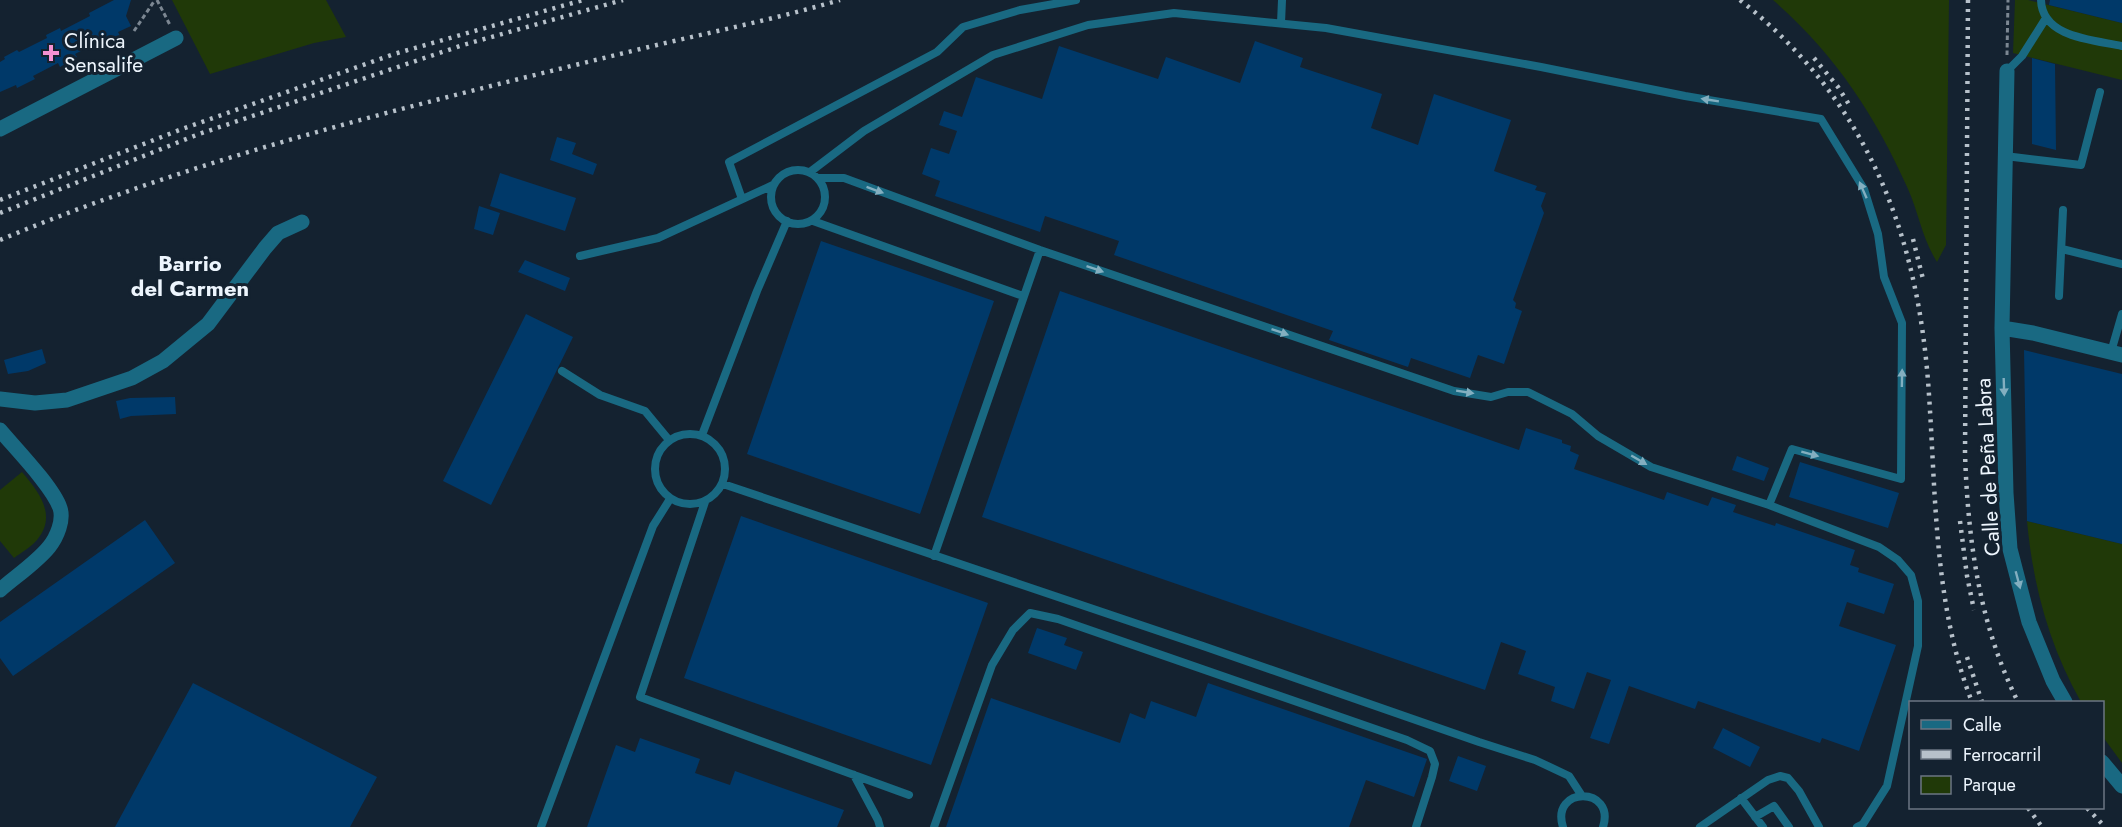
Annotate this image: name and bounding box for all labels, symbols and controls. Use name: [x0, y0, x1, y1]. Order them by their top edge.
place label: Clínica Sensalife: [64, 26, 143, 80]
marker: Clínica Sensalife: [42, 44, 60, 62]
one-way arrow: [1701, 96, 1720, 105]
one-way arrow: [1858, 180, 1868, 198]
one-way arrow: [866, 185, 884, 195]
district label: Barrio del Carmen: [131, 247, 249, 304]
one-way arrow: [1087, 264, 1105, 274]
one-way arrow: [1271, 327, 1289, 337]
one-way arrow: [1897, 369, 1907, 388]
street label: Calle de Peña Labra: [1968, 377, 2008, 557]
one-way arrow: [1999, 377, 2008, 396]
one-way arrow: [1456, 388, 1475, 397]
one-way arrow: [1801, 450, 1819, 459]
one-way arrow: [1631, 455, 1648, 465]
one-way arrow: [2014, 571, 2024, 590]
legend: [1909, 701, 2104, 809]
text: Calle: [1963, 712, 2002, 738]
text: Ferrocarril: [1963, 742, 2041, 768]
text: Parque: [1963, 772, 2016, 798]

